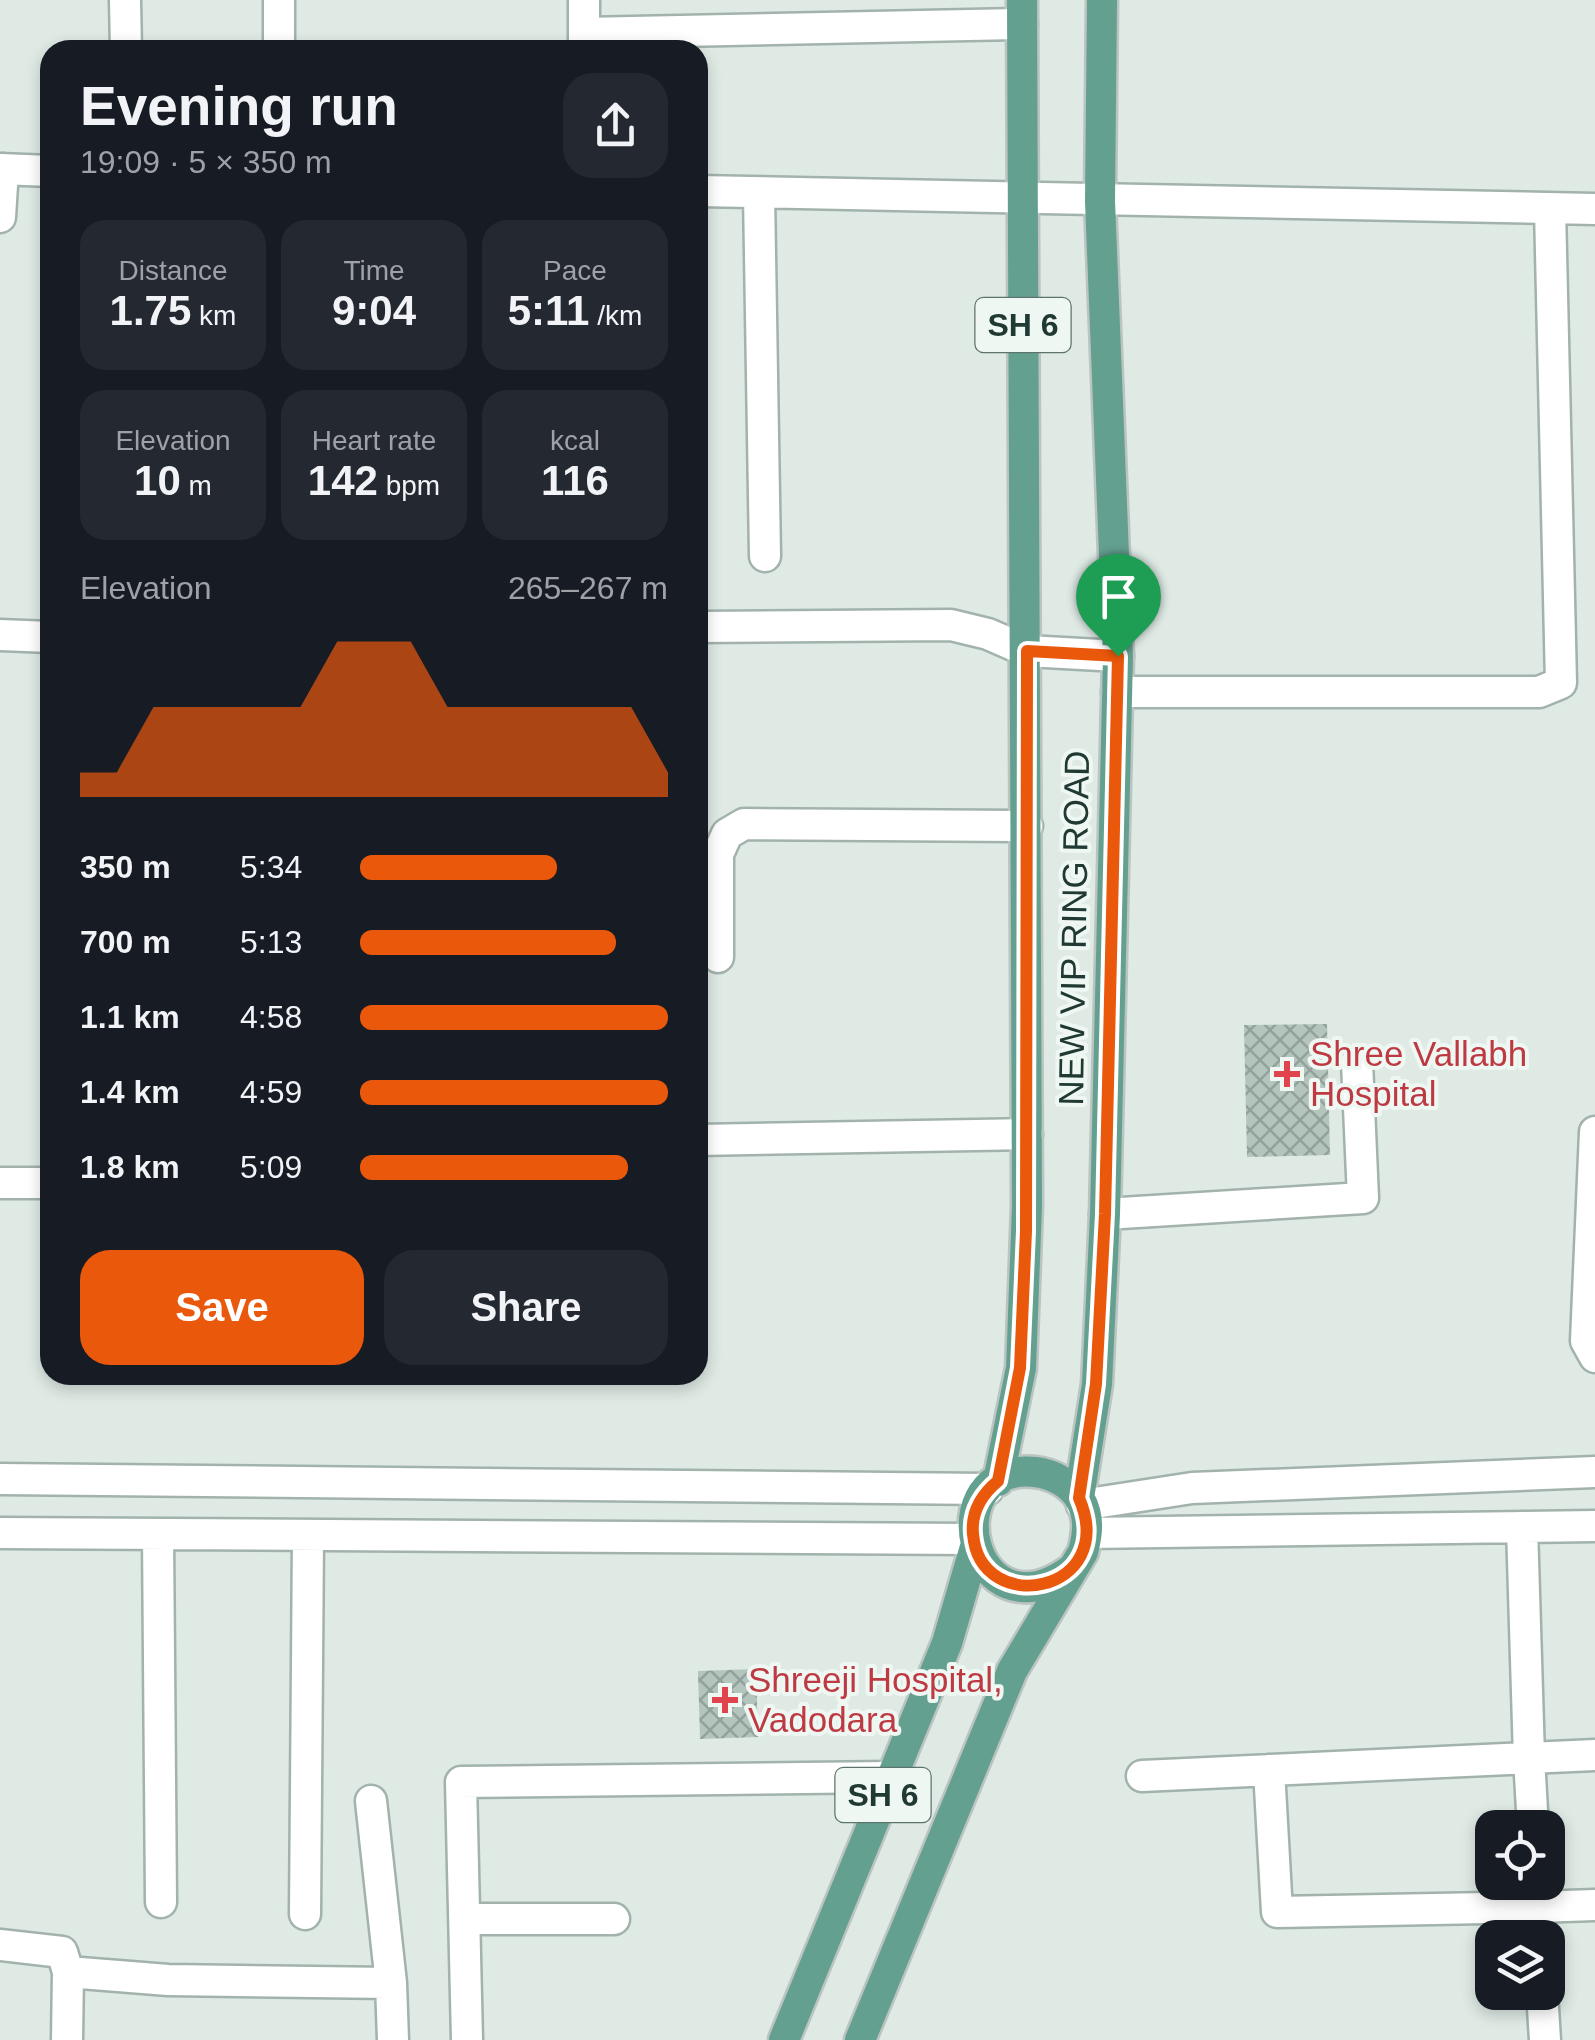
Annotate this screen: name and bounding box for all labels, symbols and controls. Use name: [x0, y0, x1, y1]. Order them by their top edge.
button: share: [563, 73, 668, 178]
text: Evening run: [80, 75, 398, 137]
text: 19:09 · 5 × 350 m: [80, 144, 332, 180]
text: Distance: [119, 255, 227, 286]
text: Time: [343, 255, 405, 286]
text: Pace: [543, 255, 607, 286]
text: 1.75: [110, 287, 191, 334]
text: 9:04: [332, 287, 416, 334]
text: 5:11: [508, 287, 589, 334]
road number: SH 6: [976, 298, 1070, 352]
text: km: [191, 300, 236, 331]
text: /km: [589, 300, 642, 331]
text: Elevation: [115, 425, 231, 456]
text: Heart rate: [312, 425, 436, 456]
text: kcal: [550, 425, 600, 456]
text: 10: [134, 457, 181, 504]
text: 142: [308, 457, 378, 504]
text: 116: [541, 457, 609, 504]
text: m: [181, 470, 212, 501]
text: bpm: [378, 470, 440, 501]
pin: [1076, 554, 1161, 657]
icon: arrive: [1091, 569, 1146, 624]
text: Elevation: [80, 570, 212, 606]
text: 265–267 m: [508, 570, 668, 606]
street label: NEW VIP RING ROAD: [1051, 750, 1096, 1106]
text: 350 m: [80, 849, 171, 885]
text: 5:34: [240, 849, 302, 885]
text: 700 m: [80, 924, 171, 960]
text: 5:13: [240, 924, 302, 960]
text: 1.1 km: [80, 999, 180, 1035]
text: 4:58: [240, 999, 302, 1035]
place label: Shree Vallabh Hospital: [1310, 1034, 1527, 1113]
marker: Shree Vallabh Hospital: [1274, 1061, 1300, 1087]
text: 1.4 km: [80, 1074, 180, 1110]
text: 4:59: [240, 1074, 302, 1110]
text: 1.8 km: [80, 1149, 180, 1185]
text: 5:09: [240, 1149, 302, 1185]
button: Save: [80, 1250, 364, 1365]
button: Share: [384, 1250, 668, 1365]
place label: Shreeji Hospital, Vadodara: [748, 1660, 1003, 1739]
marker: Shreeji Hospital, Vadodara: [712, 1687, 738, 1713]
road number: SH 6: [836, 1768, 930, 1822]
map controls: [1475, 1810, 1565, 2010]
button: locate: [1475, 1810, 1565, 1900]
button: layers: [1475, 1920, 1565, 2010]

